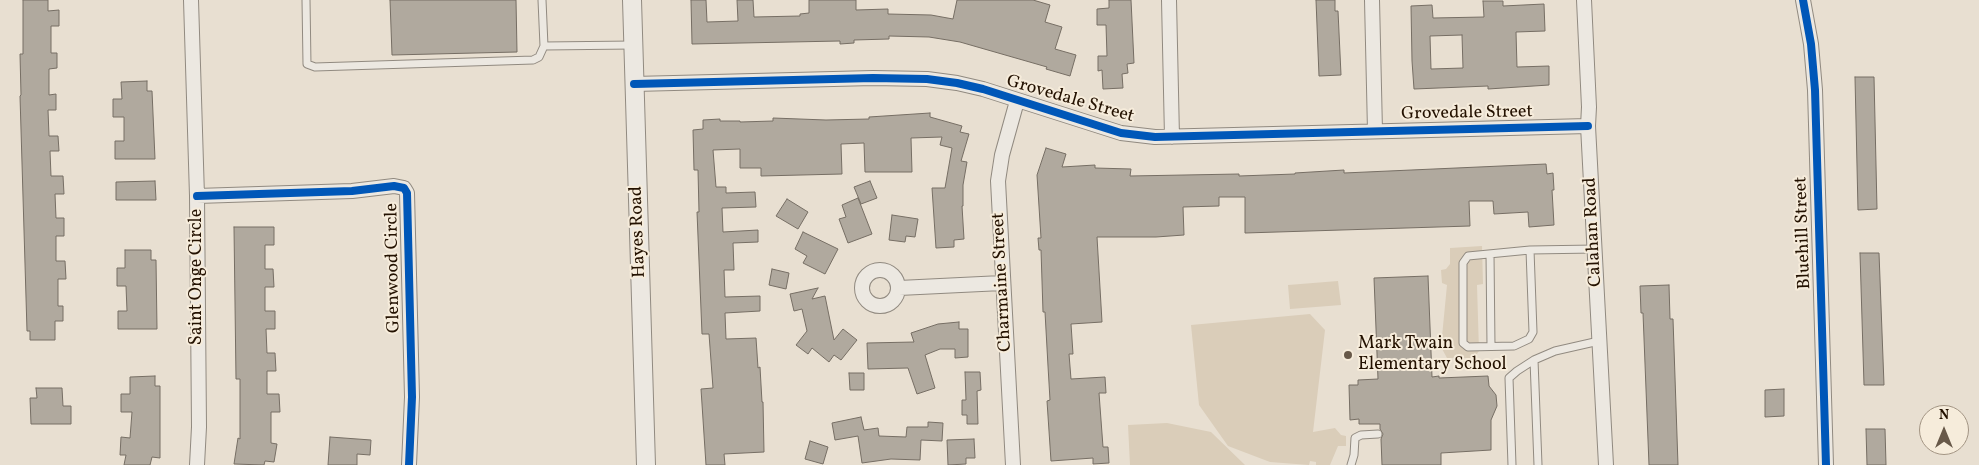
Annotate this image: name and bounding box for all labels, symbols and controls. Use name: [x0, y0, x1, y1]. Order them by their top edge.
street label: Grovedale Street: [1004, 71, 1136, 129]
street label: Grovedale Street: [1401, 102, 1533, 126]
street label: Bluehill Street: [1791, 176, 1817, 290]
street label: Calahan Road: [1580, 177, 1608, 287]
street label: Hayes Road: [627, 186, 651, 278]
street label: Glenwood Circle: [382, 203, 406, 333]
street label: Saint Onge Circle: [187, 209, 209, 345]
street label: Charmaine Street: [989, 212, 1017, 352]
place label: Mark Twain Elementary School: [1358, 334, 1507, 376]
marker: Mark Twain Elementary School: [1342, 349, 1354, 361]
north arrow: [1919, 405, 1969, 455]
text: N: [1939, 406, 1949, 425]

